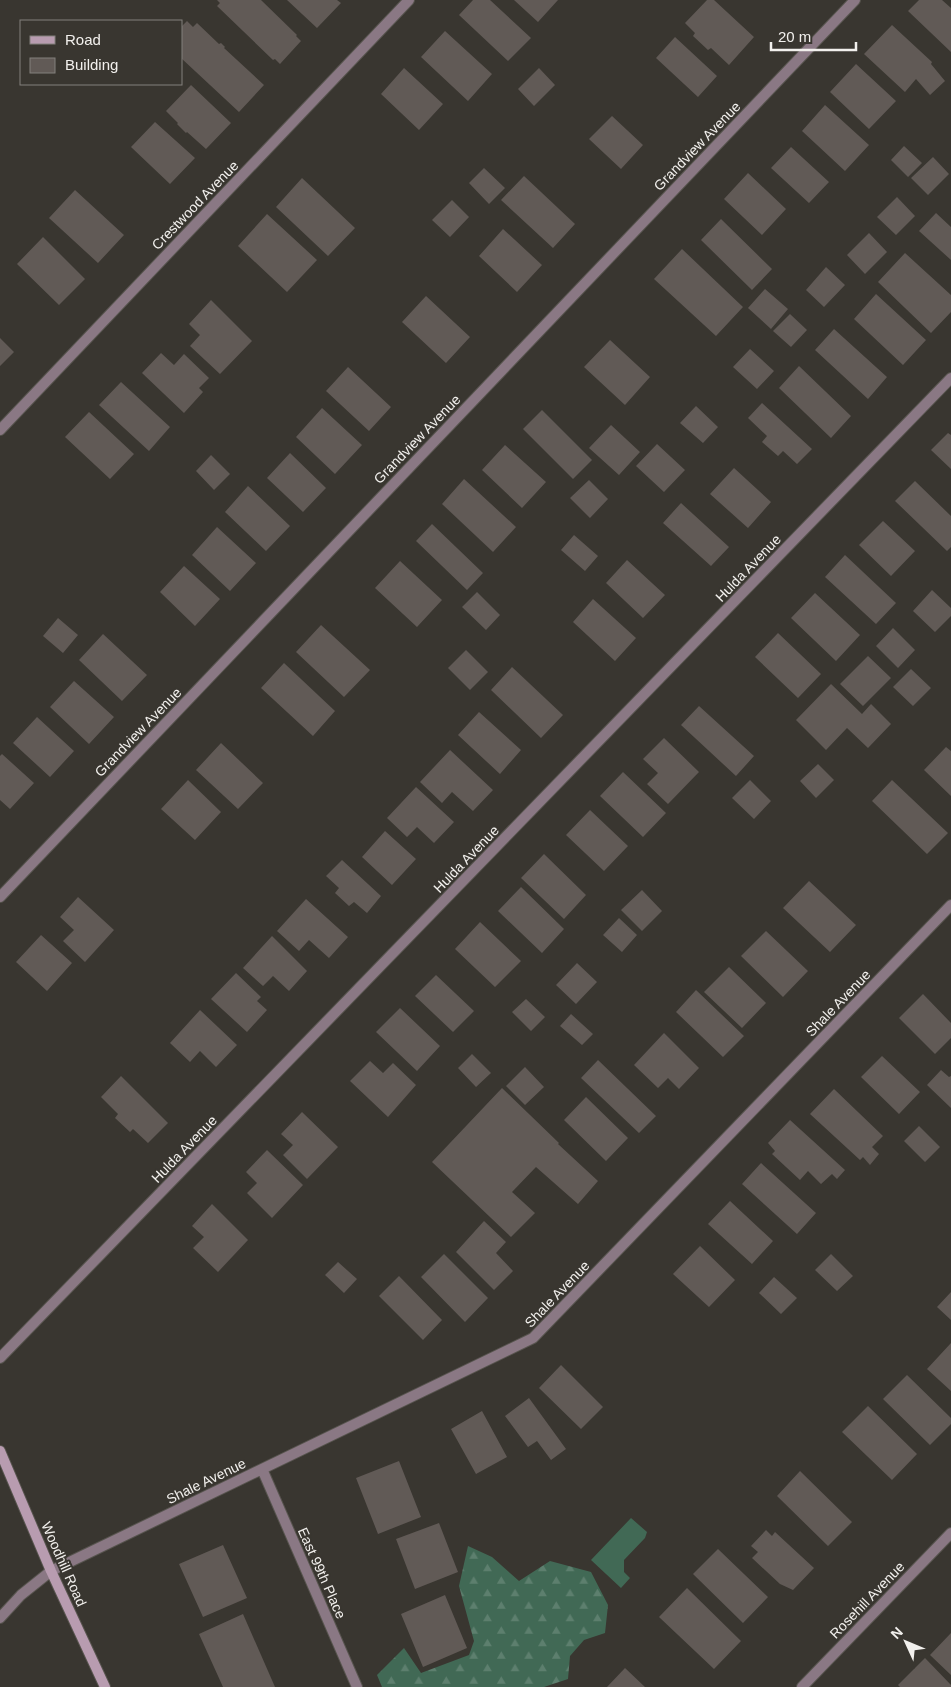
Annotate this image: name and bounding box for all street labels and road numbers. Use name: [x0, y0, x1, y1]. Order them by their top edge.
street label: Grandview Avenue: [651, 98, 744, 194]
street label: Crestwood Avenue: [149, 157, 242, 253]
street label: Grandview Avenue: [371, 391, 464, 487]
street label: Hulda Avenue: [712, 531, 784, 605]
street label: Grandview Avenue: [92, 684, 185, 780]
street label: Hulda Avenue: [430, 822, 502, 896]
street label: Shale Avenue: [802, 966, 874, 1040]
street label: Hulda Avenue: [148, 1112, 220, 1186]
street label: Shale Avenue: [521, 1257, 593, 1331]
street label: Shale Avenue: [164, 1455, 248, 1507]
street label: Woodhill Road: [38, 1519, 90, 1609]
street label: East 99th Place: [295, 1525, 349, 1621]
street label: Rosehill Avenue: [826, 1558, 908, 1642]

